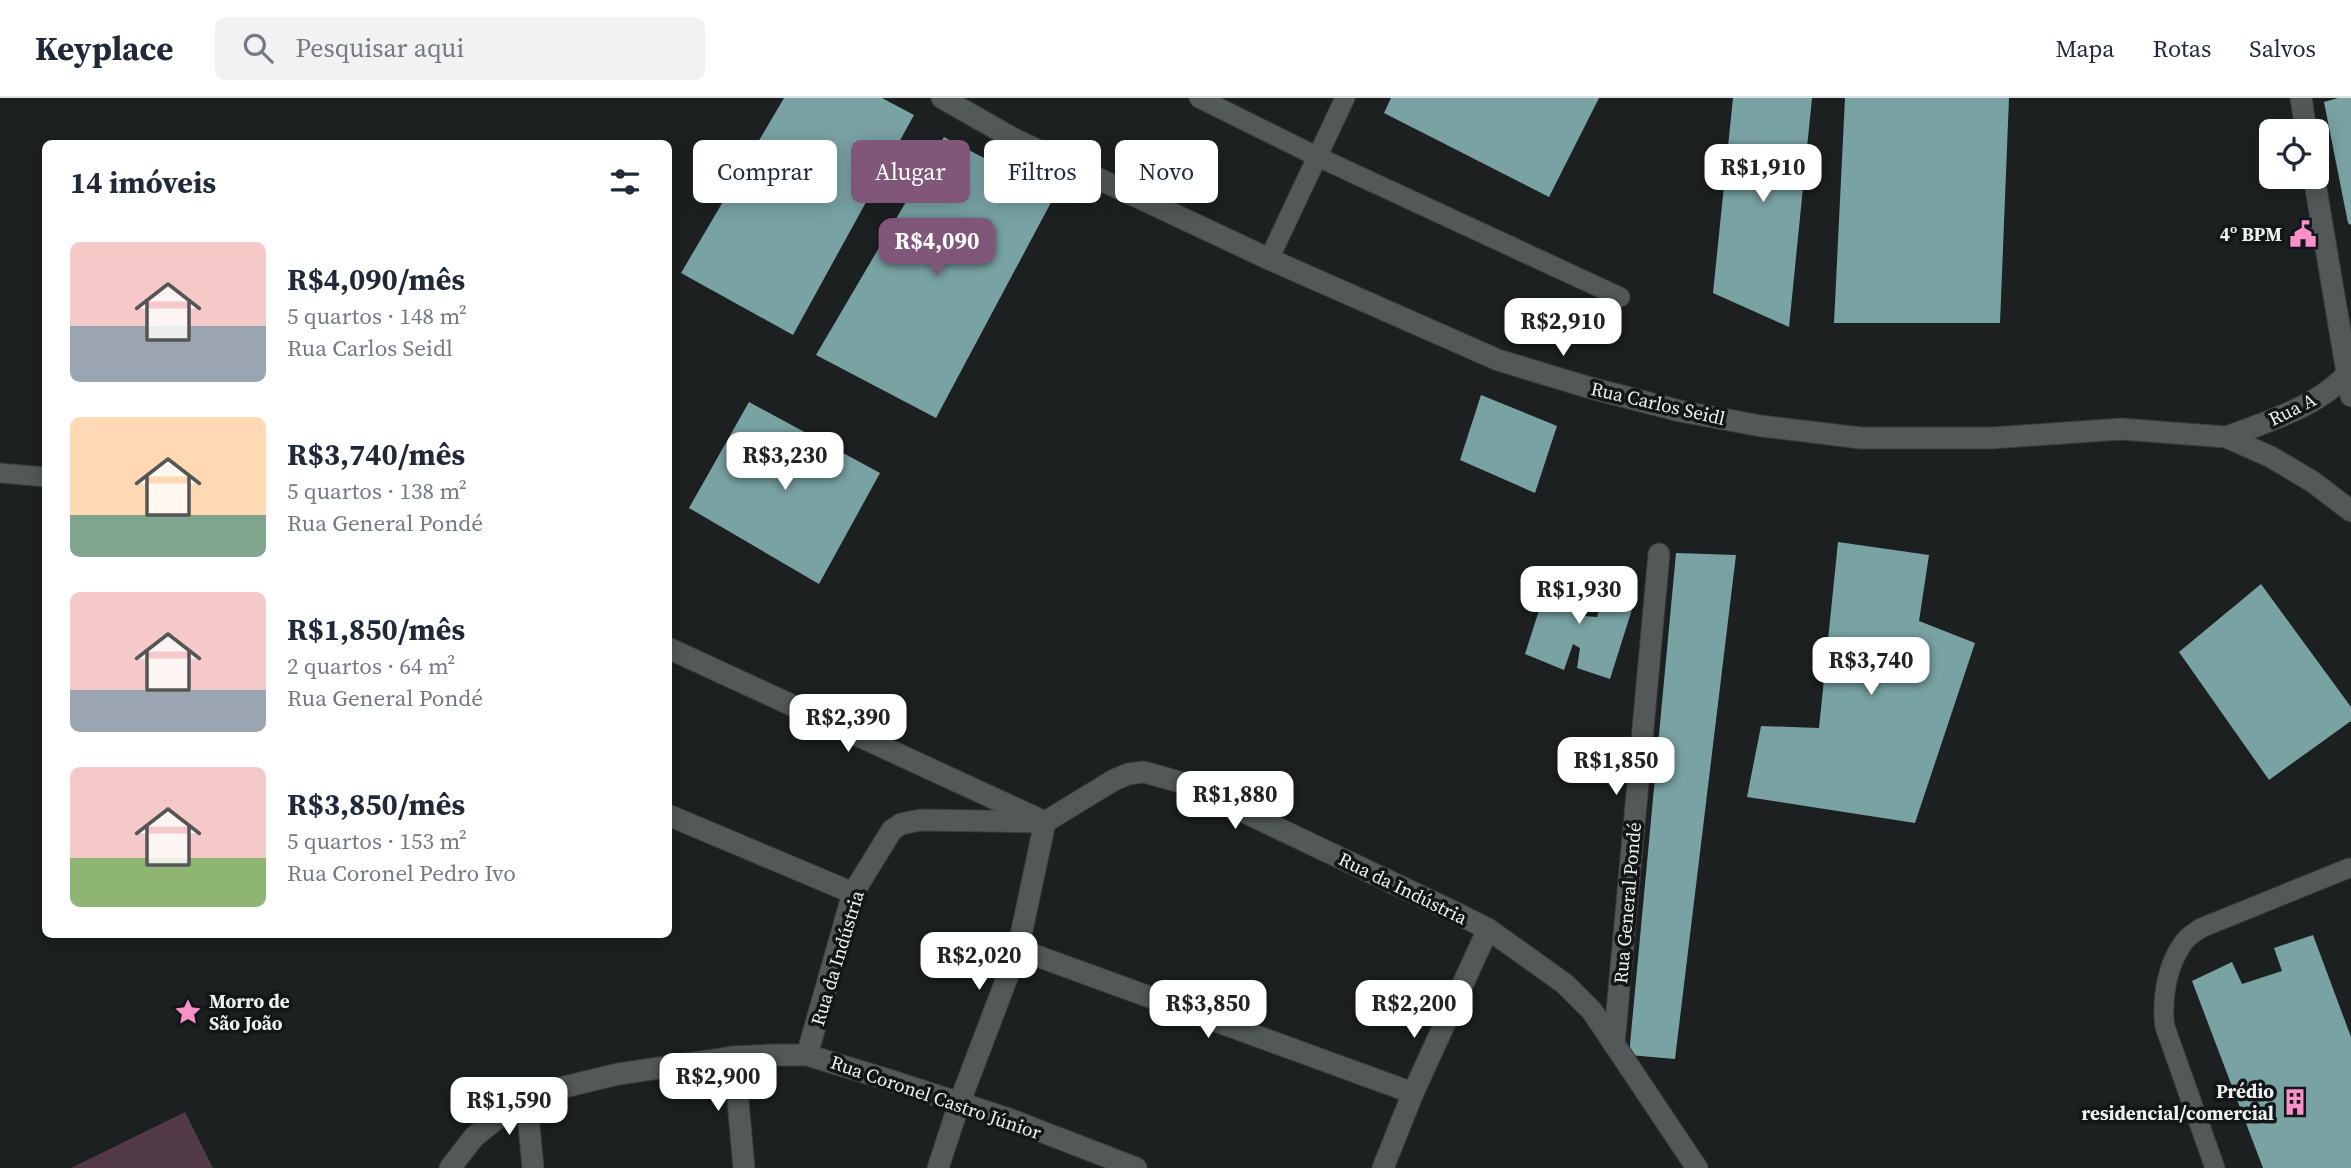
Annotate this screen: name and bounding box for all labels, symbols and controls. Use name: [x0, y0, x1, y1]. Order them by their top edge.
search box: [215, 17, 705, 80]
text: Keyplace: [35, 26, 173, 71]
icon: search: [239, 29, 277, 67]
text: Pesquisar aqui: [295, 30, 464, 66]
text: Mapa: [2055, 32, 2115, 65]
text: Rotas: [2153, 32, 2211, 65]
text: Salvos: [2249, 32, 2316, 65]
map controls: [2259, 119, 2329, 189]
button: locate: [2259, 119, 2329, 189]
chip: Comprar: [693, 140, 837, 203]
chip: Alugar: [851, 140, 970, 203]
chip: Filtros: [984, 140, 1101, 203]
chip: Novo: [1115, 140, 1218, 203]
pin: R$1,910: [1698, 144, 1828, 204]
text: R$1,910: [1721, 151, 1805, 183]
text: 14 imóveis: [70, 162, 216, 203]
icon: filters: [606, 163, 644, 201]
pin: R$4,090: [872, 218, 1002, 278]
public building icon: 4º BPM: [2288, 219, 2318, 249]
place label: 4º BPM: [2220, 221, 2282, 247]
text: R$4,090: [895, 225, 979, 257]
text: R$4,090/mês: [287, 259, 465, 300]
icon: home: [126, 270, 210, 354]
pin: R$2,910: [1498, 299, 1628, 358]
text: 5 quartos · 148 m²: [287, 300, 467, 332]
text: R$2,910: [1521, 305, 1605, 337]
text: Rua Carlos Seidl: [287, 332, 453, 364]
street label: Rua Carlos Seidl: [1588, 375, 1728, 431]
street label: Rua A: [2264, 386, 2320, 432]
pin: R$3,230: [720, 432, 850, 492]
text: R$3,740/mês: [287, 434, 465, 475]
text: R$3,230: [743, 439, 827, 471]
icon: home: [126, 445, 210, 529]
text: 5 quartos · 138 m²: [287, 475, 467, 507]
text: Rua General Pondé: [287, 507, 483, 539]
pin: R$1,930: [1514, 566, 1644, 626]
text: R$1,930: [1537, 573, 1621, 605]
text: R$1,850/mês: [287, 609, 465, 650]
icon: home: [126, 620, 210, 704]
pin: R$3,740: [1806, 638, 1936, 697]
text: R$3,740: [1829, 644, 1913, 676]
text: 2 quartos · 64 m²: [287, 650, 456, 682]
text: Rua General Pondé: [287, 682, 483, 714]
pin: R$2,390: [783, 694, 913, 754]
text: R$2,390: [806, 701, 890, 733]
pin: R$1,850: [1551, 738, 1681, 797]
text: R$1,850: [1574, 744, 1658, 776]
pin: R$1,880: [1170, 772, 1300, 831]
text: R$1,880: [1193, 778, 1277, 810]
text: R$3,850/mês: [287, 784, 465, 825]
icon: home: [126, 795, 210, 879]
street label: Rua General Pondé: [1607, 821, 1647, 985]
text: 5 quartos · 153 m²: [287, 825, 467, 857]
street label: Rua da Indústria: [1334, 846, 1472, 931]
text: Rua Coronel Pedro Ivo: [287, 857, 516, 889]
street label: Rua da Indústria: [804, 887, 870, 1029]
pin: R$2,020: [914, 932, 1044, 992]
text: R$2,020: [937, 939, 1021, 971]
pin: R$3,850: [1143, 981, 1273, 1040]
pin: R$2,200: [1349, 981, 1479, 1040]
text: R$3,850: [1166, 987, 1250, 1019]
text: R$2,200: [1372, 987, 1456, 1019]
place label: Morro de São João: [209, 988, 290, 1036]
place icon: Morro de São João: [173, 997, 203, 1027]
street label: Rua Coronel Castro Júnior: [827, 1049, 1045, 1145]
pin: R$2,900: [653, 1054, 783, 1113]
text: R$2,900: [676, 1060, 760, 1092]
pin: R$1,590: [444, 1077, 574, 1137]
place label: Prédio residencial/comercial: [2082, 1078, 2274, 1126]
text: R$1,590: [467, 1084, 551, 1116]
building icon: Prédio residencial/comercial: [2280, 1087, 2310, 1117]

